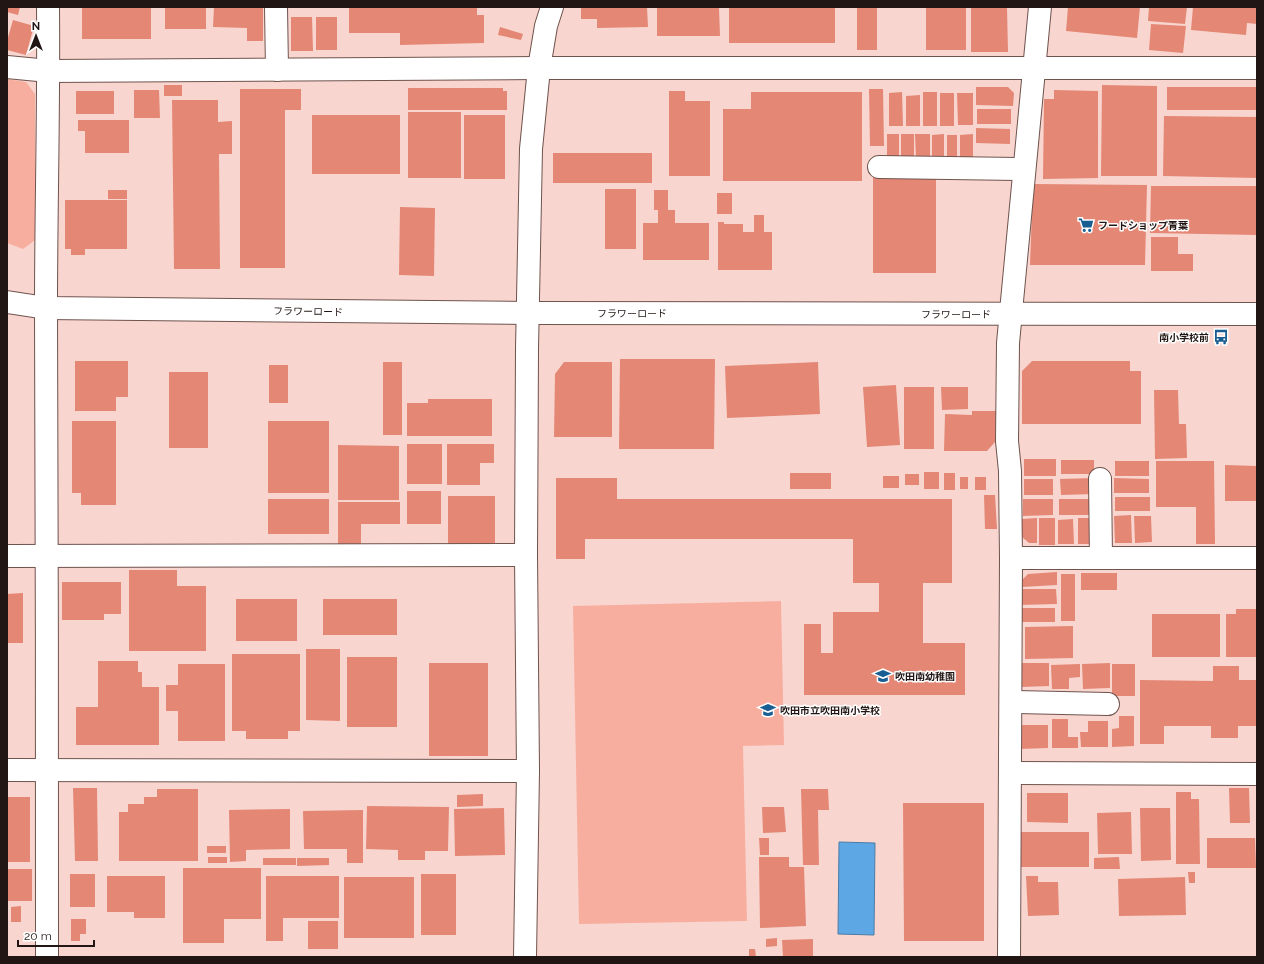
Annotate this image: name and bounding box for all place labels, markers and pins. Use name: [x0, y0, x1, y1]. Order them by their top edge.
supermarket icon: フードショップ青葉: [1077, 216, 1095, 234]
place label: フードショップ青葉: [1098, 220, 1188, 231]
bus stop icon: 南小学校前: [1212, 328, 1230, 346]
place label: 南小学校前: [1159, 332, 1209, 343]
school or university icon: 吹田南幼稚園: [874, 667, 892, 685]
place label: 吹田南幼稚園: [895, 671, 955, 682]
school or university icon: 吹田市立吹田南小学校: [759, 701, 777, 719]
place label: 吹田市立吹田南小学校: [780, 705, 880, 716]

